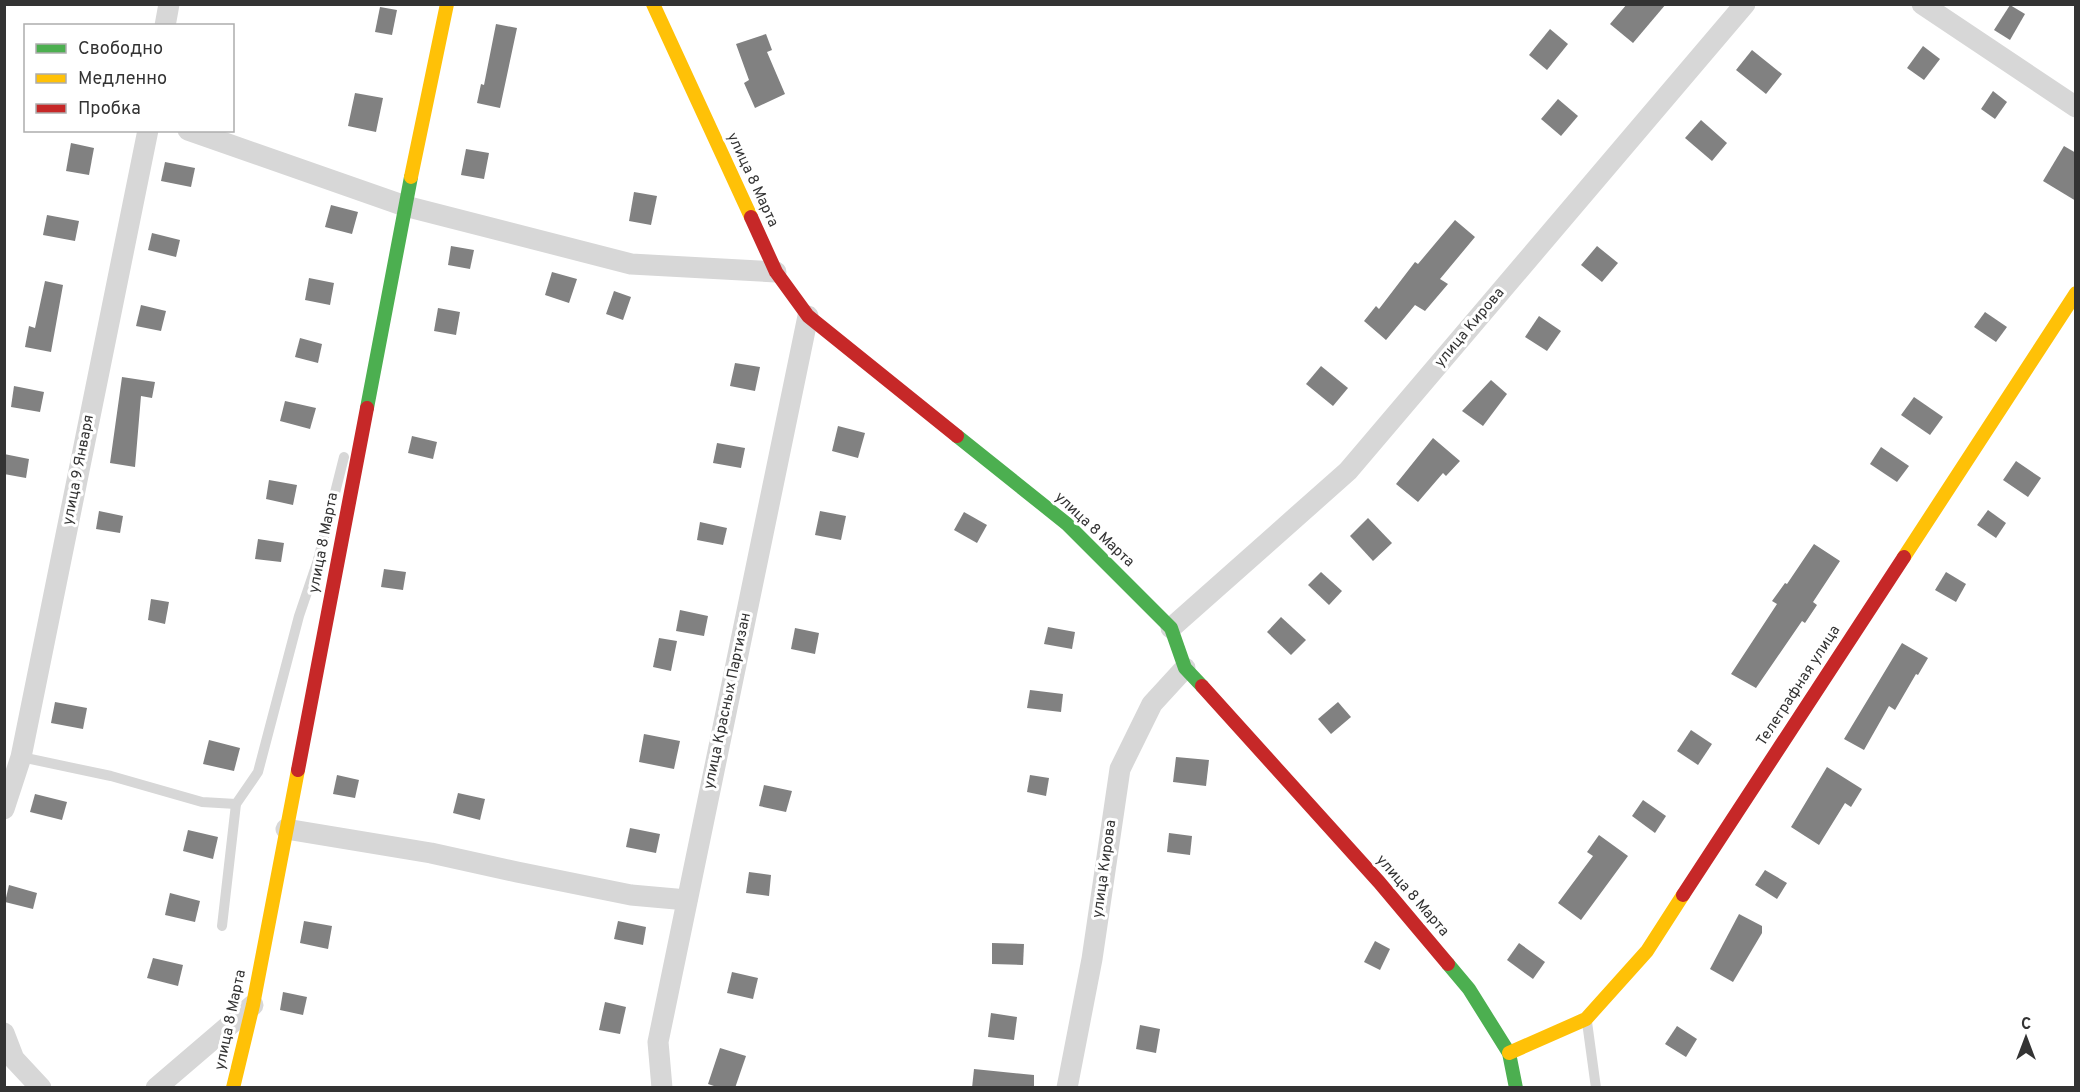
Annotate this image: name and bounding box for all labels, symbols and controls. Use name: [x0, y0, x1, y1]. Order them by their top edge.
legend: [24, 24, 234, 132]
text: Свободно: [78, 38, 163, 61]
text: Медленно: [78, 68, 167, 91]
text: Пробка: [78, 98, 141, 121]
street label: улица 8 Марта: [722, 130, 782, 230]
street label: улица Кирова: [1431, 284, 1509, 372]
street label: улица 9 Января: [59, 413, 99, 527]
street label: улица 8 Марта: [1050, 488, 1138, 572]
street label: улица 8 Марта: [305, 491, 343, 595]
street label: улица Красных Партизан: [700, 611, 756, 791]
street label: Телеграфная улица: [1753, 622, 1845, 750]
street label: улица Кирова: [1089, 819, 1121, 919]
street label: улица 8 Марта: [1371, 851, 1453, 941]
street label: улица 8 Марта: [211, 968, 251, 1072]
north arrow: [1996, 1008, 2056, 1068]
text: С: [2021, 1015, 2031, 1035]

